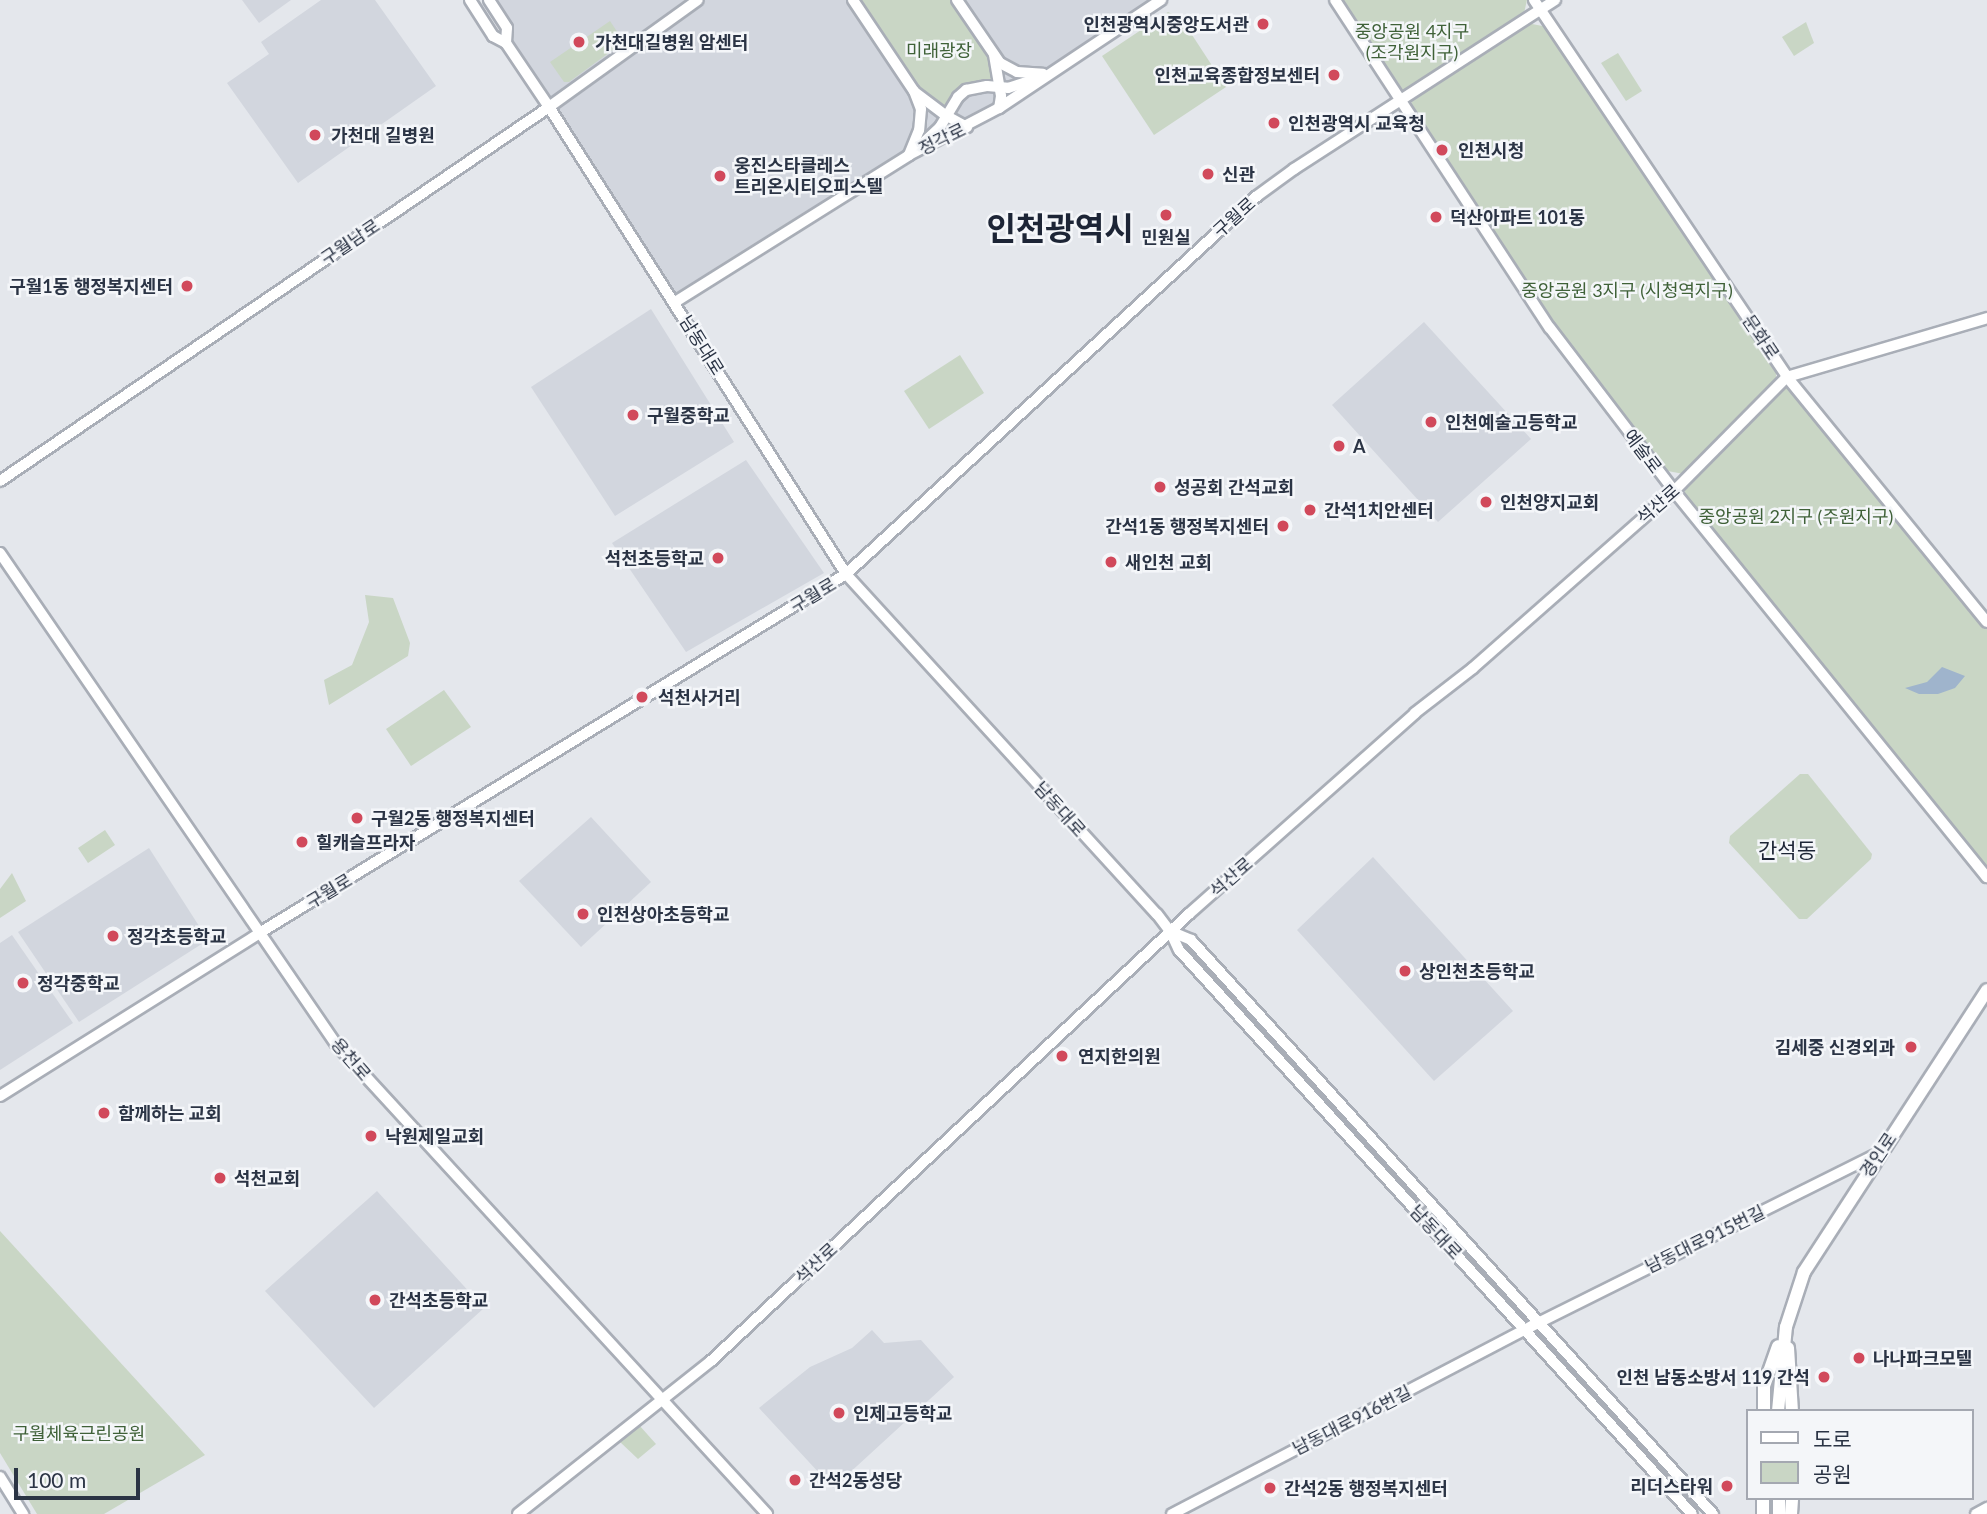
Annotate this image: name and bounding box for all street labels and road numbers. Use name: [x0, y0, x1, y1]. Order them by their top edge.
street label: 정각로: [915, 118, 969, 160]
street label: 구월로: [1208, 192, 1260, 242]
street label: 구월남로: [317, 215, 383, 269]
street label: 문화로: [1738, 310, 1784, 364]
street label: 남동대로: [675, 311, 729, 379]
street label: 예술로: [1619, 425, 1667, 477]
street label: 석산로: [1632, 480, 1684, 528]
street label: 구월로: [786, 573, 840, 617]
street label: 남동대로: [1030, 777, 1090, 841]
street label: 석산로: [1205, 853, 1257, 901]
street label: 구월로: [302, 869, 356, 913]
street label: 용천로: [327, 1033, 375, 1085]
street label: 경인로: [1855, 1128, 1901, 1182]
street label: 남동대로: [1406, 1200, 1466, 1264]
street label: 남동대로915번길: [1642, 1201, 1768, 1277]
street label: 석산로: [790, 1238, 842, 1288]
street label: 남동대로916번길: [1289, 1381, 1415, 1459]

